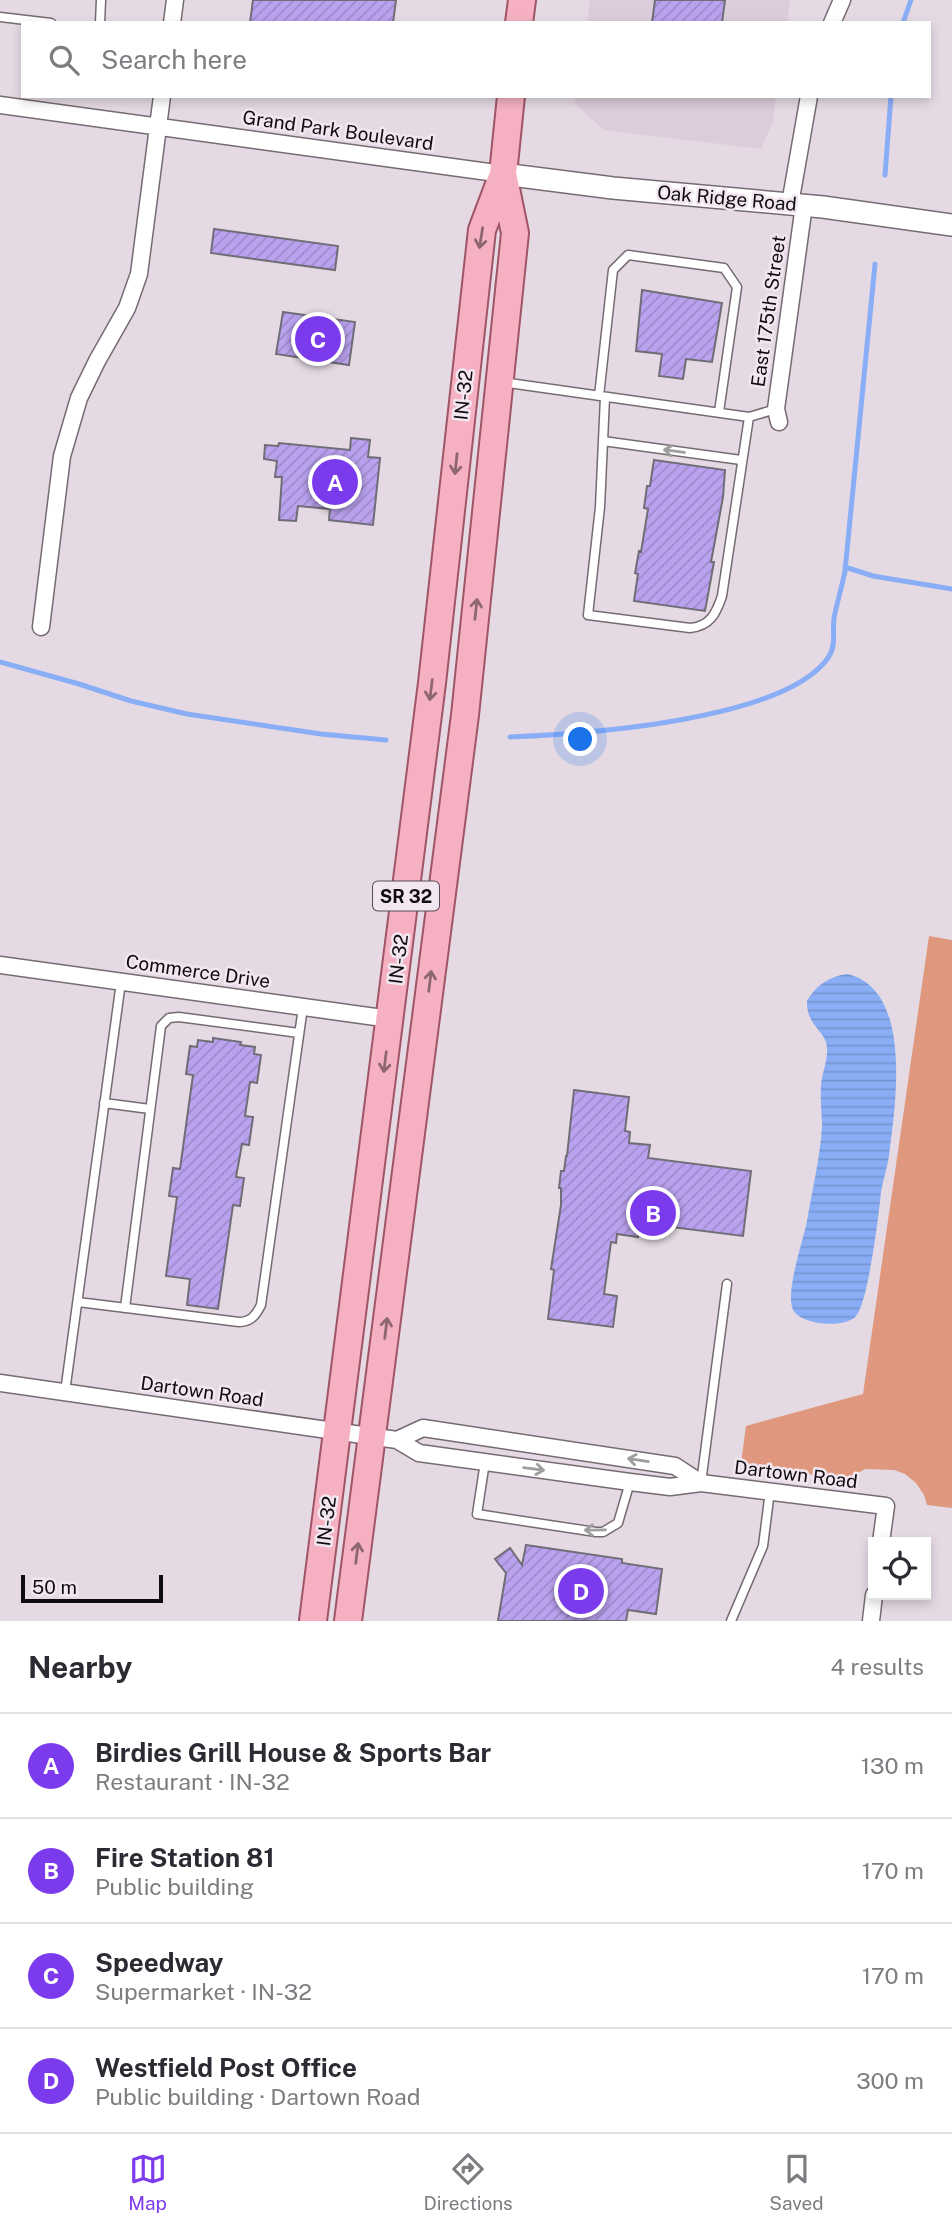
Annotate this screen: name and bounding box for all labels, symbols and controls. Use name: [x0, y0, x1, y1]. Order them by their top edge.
search box: [21, 21, 931, 98]
icon: search: [45, 41, 83, 79]
text: Search here: [101, 44, 247, 75]
street label: Grand Park Boulevard: [241, 106, 435, 154]
street label: Oak Ridge Road: [656, 181, 798, 215]
one-way arrow: [474, 226, 487, 249]
street label: East 175th Street: [746, 234, 790, 388]
pin: C: [295, 313, 341, 365]
street label: IN-32: [449, 369, 477, 421]
one-way arrow: [663, 444, 686, 457]
one-way arrow: [449, 452, 462, 475]
pin: A: [312, 456, 358, 508]
one-way arrow: [470, 598, 483, 621]
one-way arrow: [425, 679, 438, 701]
your location: [563, 722, 597, 756]
road number: SR 32: [373, 882, 439, 911]
street label: IN-32: [384, 933, 412, 985]
street label: Commerce Drive: [124, 950, 272, 992]
one-way arrow: [424, 970, 437, 992]
one-way arrow: [378, 1050, 391, 1073]
pin: B: [630, 1187, 676, 1239]
one-way arrow: [379, 1317, 392, 1339]
street label: Dartown Road: [139, 1371, 265, 1411]
one-way arrow: [627, 1453, 650, 1466]
street label: Dartown Road: [733, 1456, 859, 1492]
one-way arrow: [522, 1463, 545, 1476]
street label: IN-32: [312, 1495, 340, 1547]
one-way arrow: [584, 1523, 607, 1537]
map controls: [868, 1537, 931, 1600]
button: locate: [868, 1537, 931, 1600]
one-way arrow: [350, 1542, 363, 1565]
pin: D: [558, 1565, 604, 1617]
scale bar: [21, 1572, 163, 1604]
text: 50 m: [32, 1576, 77, 1598]
text: Nearby: [28, 1649, 132, 1685]
text: 4 results: [830, 1653, 924, 1680]
text: Birdies Grill House & Sports Bar: [95, 1737, 491, 1768]
text: A: [43, 1752, 59, 1779]
text: 130 m: [861, 1752, 924, 1779]
text: Restaurant · IN-32: [95, 1768, 290, 1795]
text: Fire Station 81: [95, 1842, 275, 1873]
text: B: [43, 1857, 59, 1884]
text: 170 m: [862, 1857, 924, 1884]
text: Public building: [95, 1873, 254, 1900]
text: Speedway: [95, 1947, 223, 1978]
text: C: [43, 1962, 59, 1989]
text: 170 m: [862, 1962, 924, 1989]
text: Supermarket · IN-32: [95, 1978, 312, 2005]
text: Westfield Post Office: [95, 2052, 357, 2083]
text: D: [43, 2067, 59, 2094]
text: 300 m: [856, 2067, 924, 2094]
text: Public building · Dartown Road: [95, 2083, 420, 2110]
tab: Map: [128, 2150, 167, 2214]
tab: Directions: [423, 2150, 513, 2214]
tab: Saved: [769, 2150, 824, 2214]

